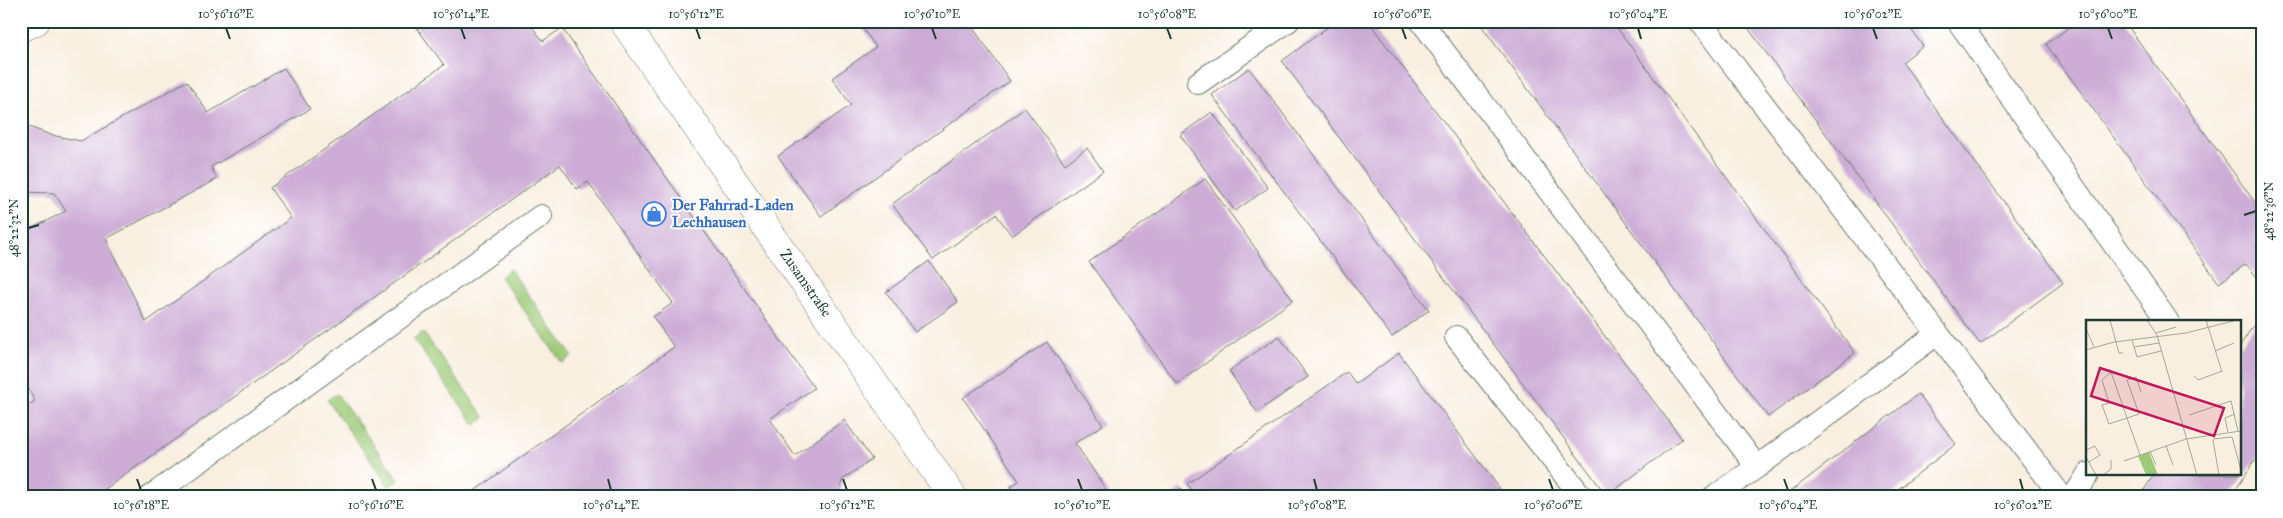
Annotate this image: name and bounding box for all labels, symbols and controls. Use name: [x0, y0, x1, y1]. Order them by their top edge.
text: 10°56'16"E: [198, 7, 254, 21]
text: 10°56'14"E: [433, 7, 490, 21]
text: 10°56'12"E: [668, 7, 724, 21]
text: 10°56'10"E: [904, 7, 961, 21]
text: 10°56'08"E: [1138, 7, 1197, 21]
text: 10°56'06"E: [1373, 7, 1431, 21]
text: 10°56'04"E: [1609, 7, 1668, 21]
text: 10°56'02"E: [1844, 7, 1902, 21]
text: 10°56'00"E: [2079, 7, 2138, 21]
text: 48°22'36"N: [2262, 182, 2276, 240]
place label: Der Fahrrad-Laden Lechhausen: [672, 196, 795, 231]
text: 48°22'32"N: [7, 199, 21, 257]
shop icon: Der Fahrrad-Laden Lechhausen: [641, 201, 667, 227]
street label: Zusamstraße: [776, 246, 836, 320]
inset map: [2086, 320, 2240, 476]
text: 10°56'18"E: [113, 498, 169, 512]
text: 10°56'16"E: [348, 498, 404, 512]
text: 10°56'14"E: [583, 498, 640, 512]
text: 10°56'12"E: [819, 498, 875, 512]
text: 10°56'10"E: [1054, 498, 1111, 512]
text: 10°56'08"E: [1288, 498, 1347, 512]
text: 10°56'06"E: [1524, 498, 1582, 512]
text: 10°56'04"E: [1759, 498, 1818, 512]
text: 10°56'02"E: [1994, 498, 2052, 512]

